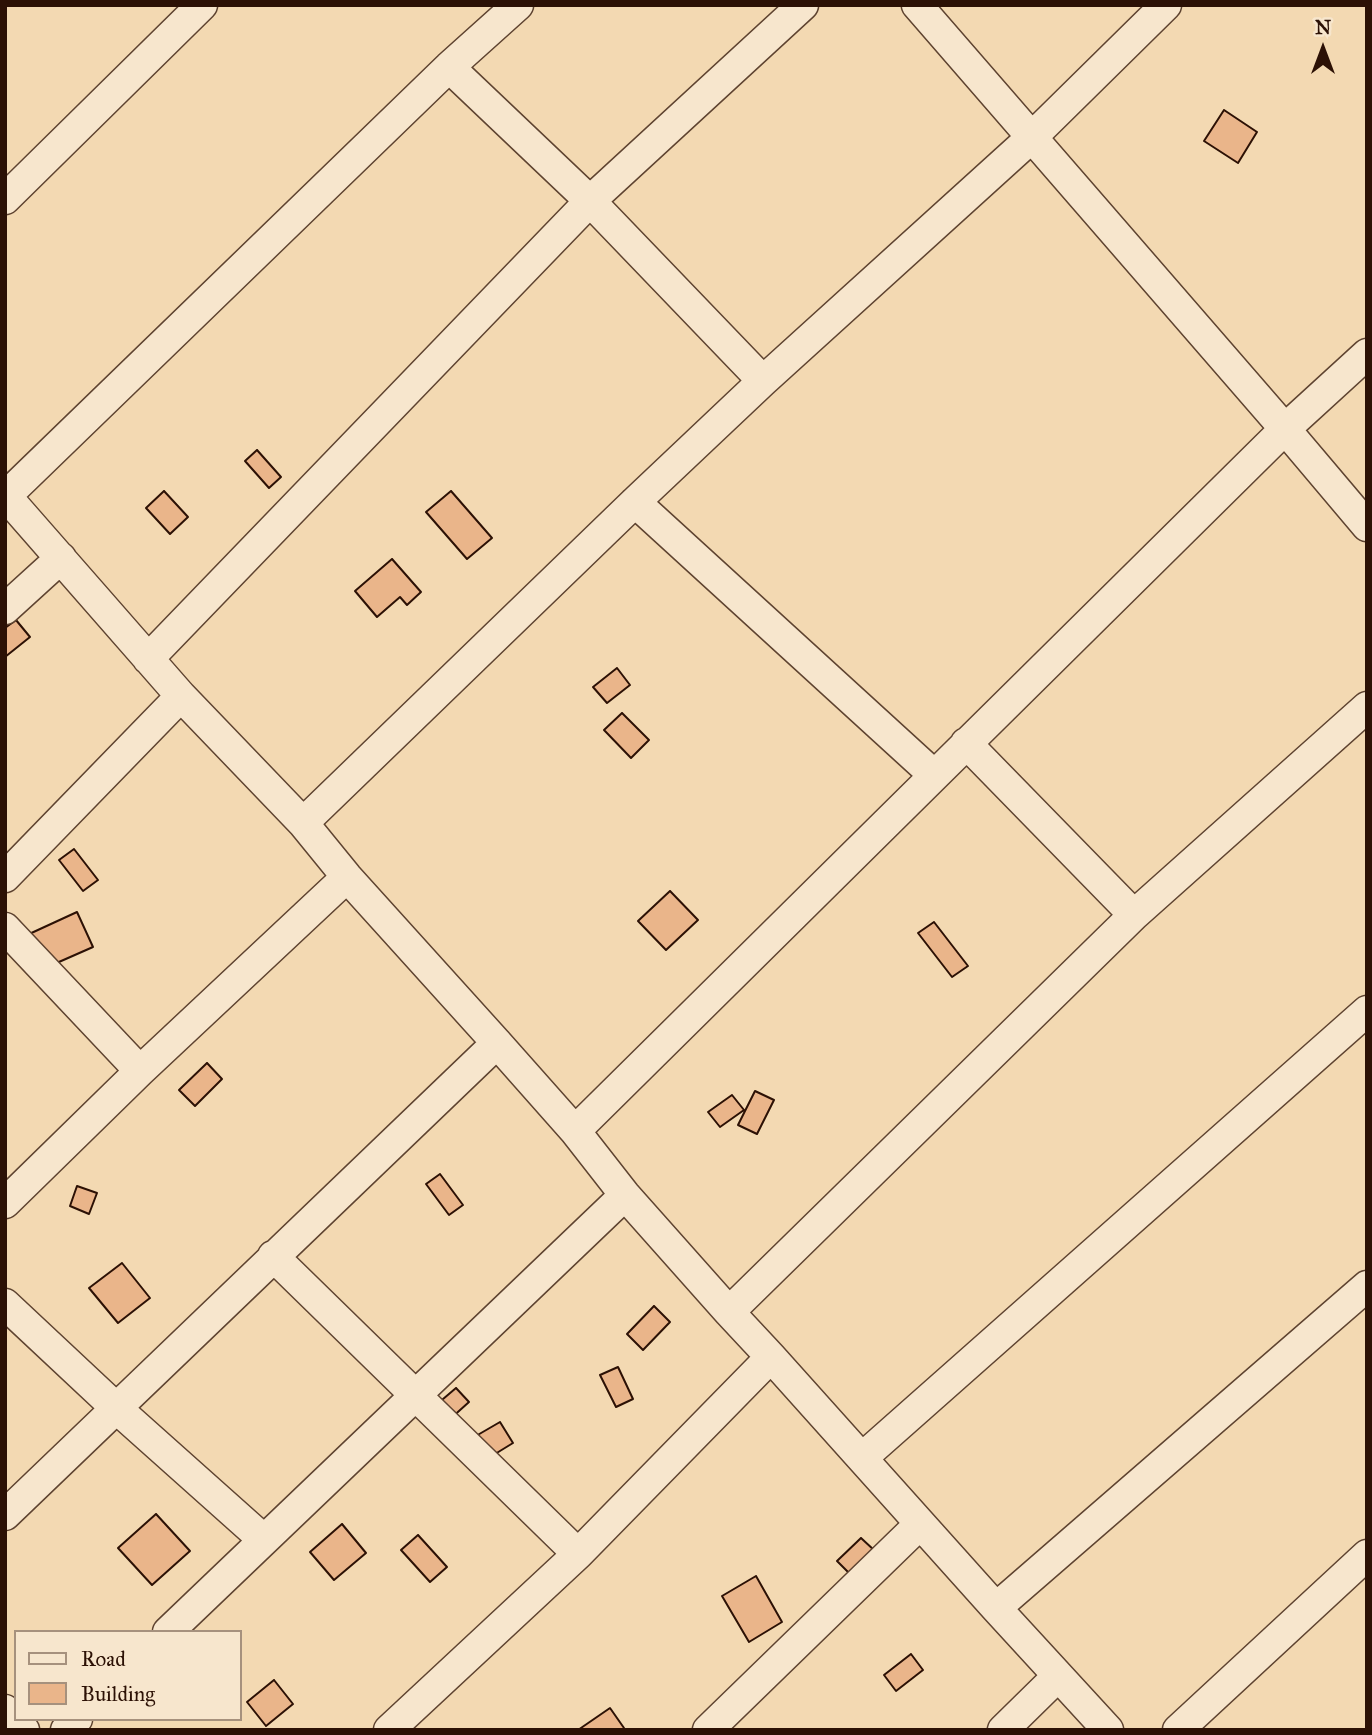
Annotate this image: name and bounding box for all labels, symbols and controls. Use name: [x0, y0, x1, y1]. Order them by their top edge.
north arrow: [1288, 14, 1358, 84]
text: N: [1315, 16, 1331, 39]
legend: [14, 1630, 242, 1721]
text: Road: [81, 1646, 126, 1672]
text: Building: [81, 1681, 155, 1707]

